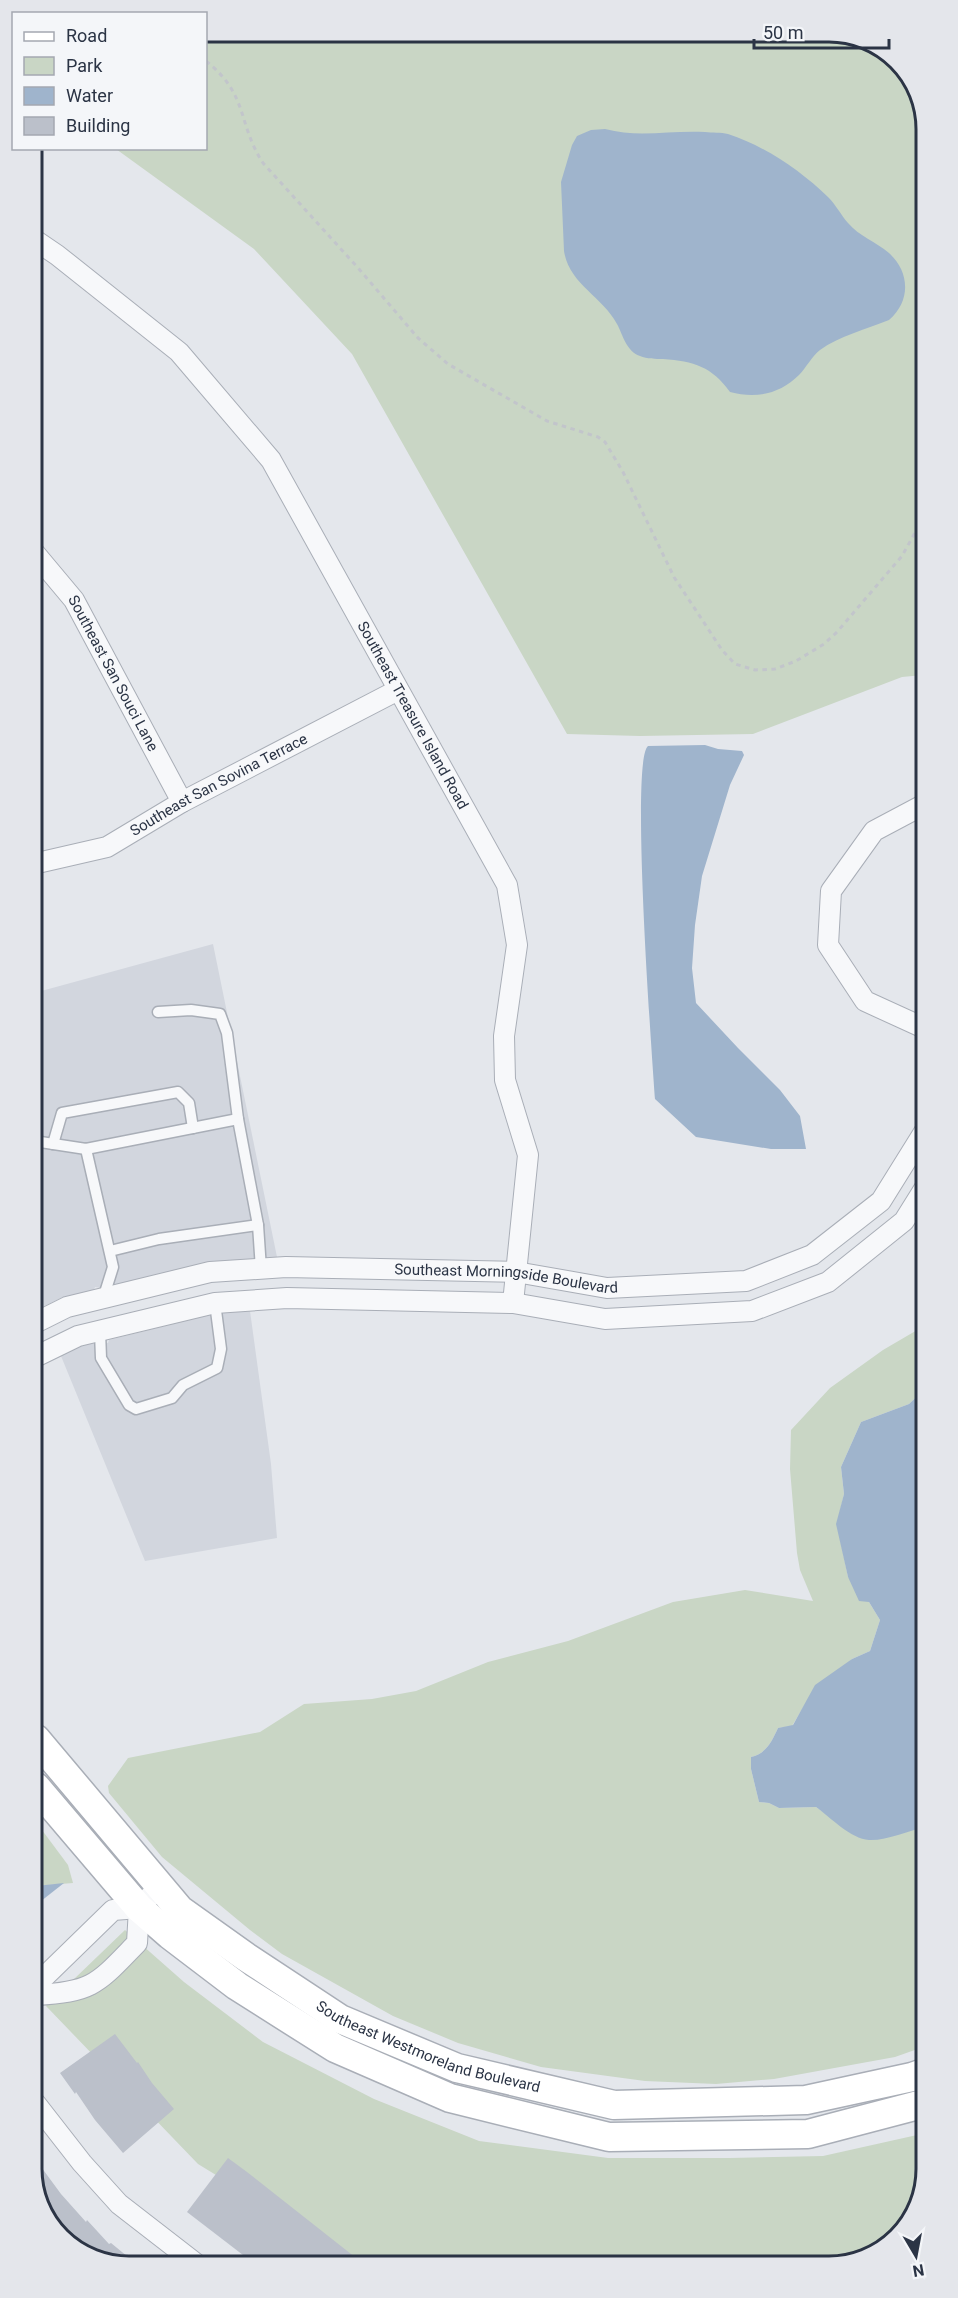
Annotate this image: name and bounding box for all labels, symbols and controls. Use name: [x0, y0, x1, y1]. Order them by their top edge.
legend: [12, 12, 207, 150]
scale bar: [754, 12, 889, 50]
text: 50 m: [763, 22, 803, 43]
text: Road: [66, 25, 107, 46]
text: Park: [66, 55, 103, 76]
text: Water: [66, 85, 113, 106]
text: Building: [66, 115, 130, 136]
street label: Southeast San Souci Lane: [64, 592, 162, 754]
street label: Southeast Treasure Island Road: [353, 618, 472, 812]
street label: Southeast San Sovina Terrace: [127, 730, 310, 840]
street label: Southeast Morningside Boulevard: [394, 1260, 618, 1297]
street label: Southeast Westmoreland Boulevard: [313, 1997, 542, 2096]
north arrow: [886, 2226, 946, 2286]
text: N: [911, 2260, 926, 2281]

